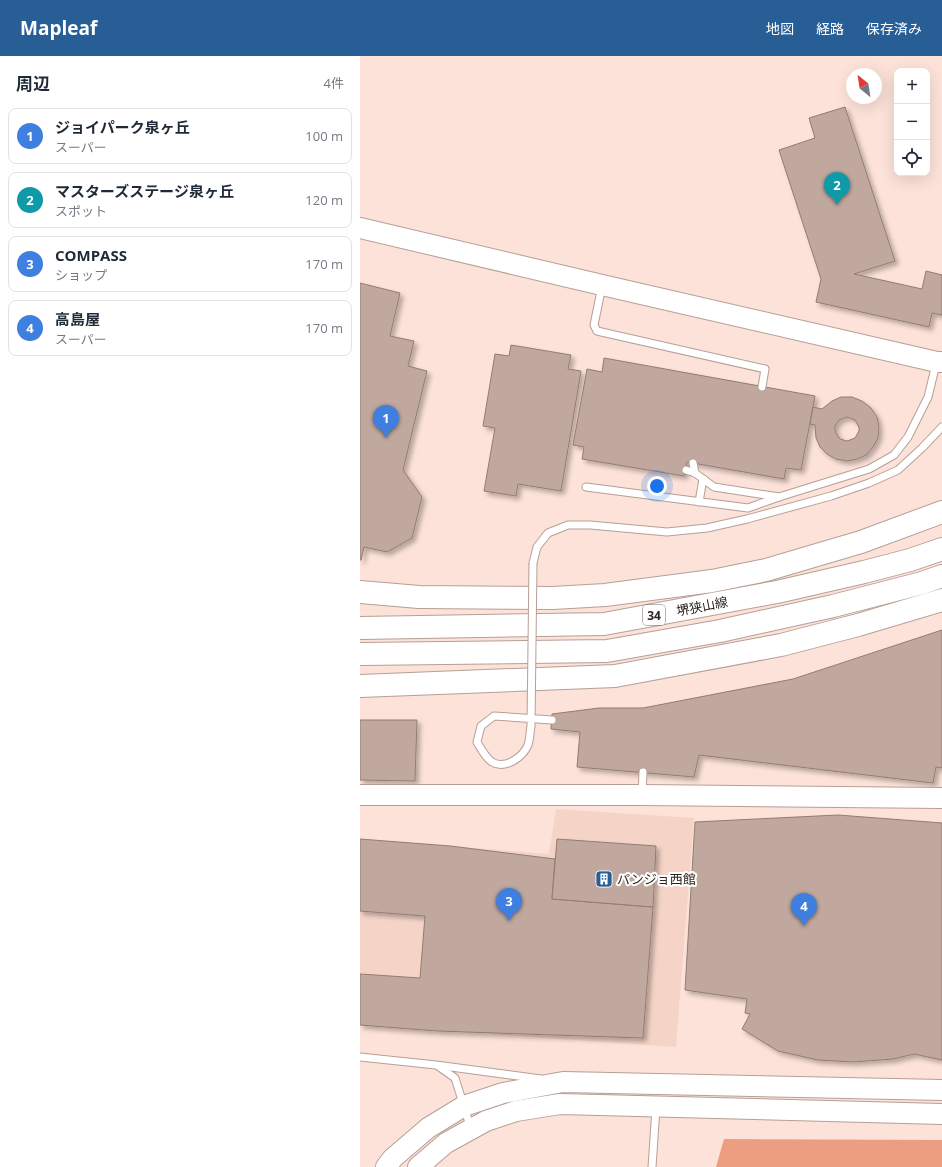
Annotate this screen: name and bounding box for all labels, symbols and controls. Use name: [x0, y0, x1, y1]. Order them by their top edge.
text: Mapleaf: [20, 15, 97, 41]
text: 地図: [766, 19, 794, 38]
text: 経路: [816, 19, 844, 38]
text: 保存済み: [866, 19, 922, 38]
north arrow: [846, 68, 882, 104]
map controls: [894, 68, 930, 176]
button: +: [894, 68, 930, 104]
text: 周辺: [16, 72, 50, 95]
text: 4件: [324, 74, 344, 92]
button: −: [894, 104, 930, 140]
text: ジョイパーク泉ヶ丘: [55, 117, 190, 137]
text: 1: [26, 127, 34, 145]
text: 100 m: [305, 127, 343, 145]
text: スーパー: [55, 138, 107, 156]
button: locate: [894, 140, 930, 176]
pin: 2: [824, 172, 850, 205]
text: マスターズステージ泉ヶ丘: [55, 181, 234, 201]
text: 2: [26, 191, 34, 209]
text: 120 m: [305, 191, 343, 209]
text: スポット: [55, 202, 107, 220]
text: COMPASS: [55, 245, 127, 265]
text: 3: [26, 255, 34, 273]
text: 170 m: [305, 255, 343, 273]
text: ショップ: [55, 266, 107, 284]
text: 高島屋: [55, 309, 100, 329]
text: 4: [26, 319, 34, 337]
text: 170 m: [305, 319, 343, 337]
text: スーパー: [55, 330, 107, 348]
pin: 1: [373, 405, 399, 438]
your location: [647, 476, 667, 496]
street label: 堺狭山線: [675, 592, 729, 620]
road number: 34: [643, 605, 665, 625]
building icon: パンジョ西館: [594, 869, 614, 889]
place label: パンジョ西館: [617, 870, 696, 888]
pin: 3: [496, 888, 522, 921]
pin: 4: [791, 893, 817, 926]

